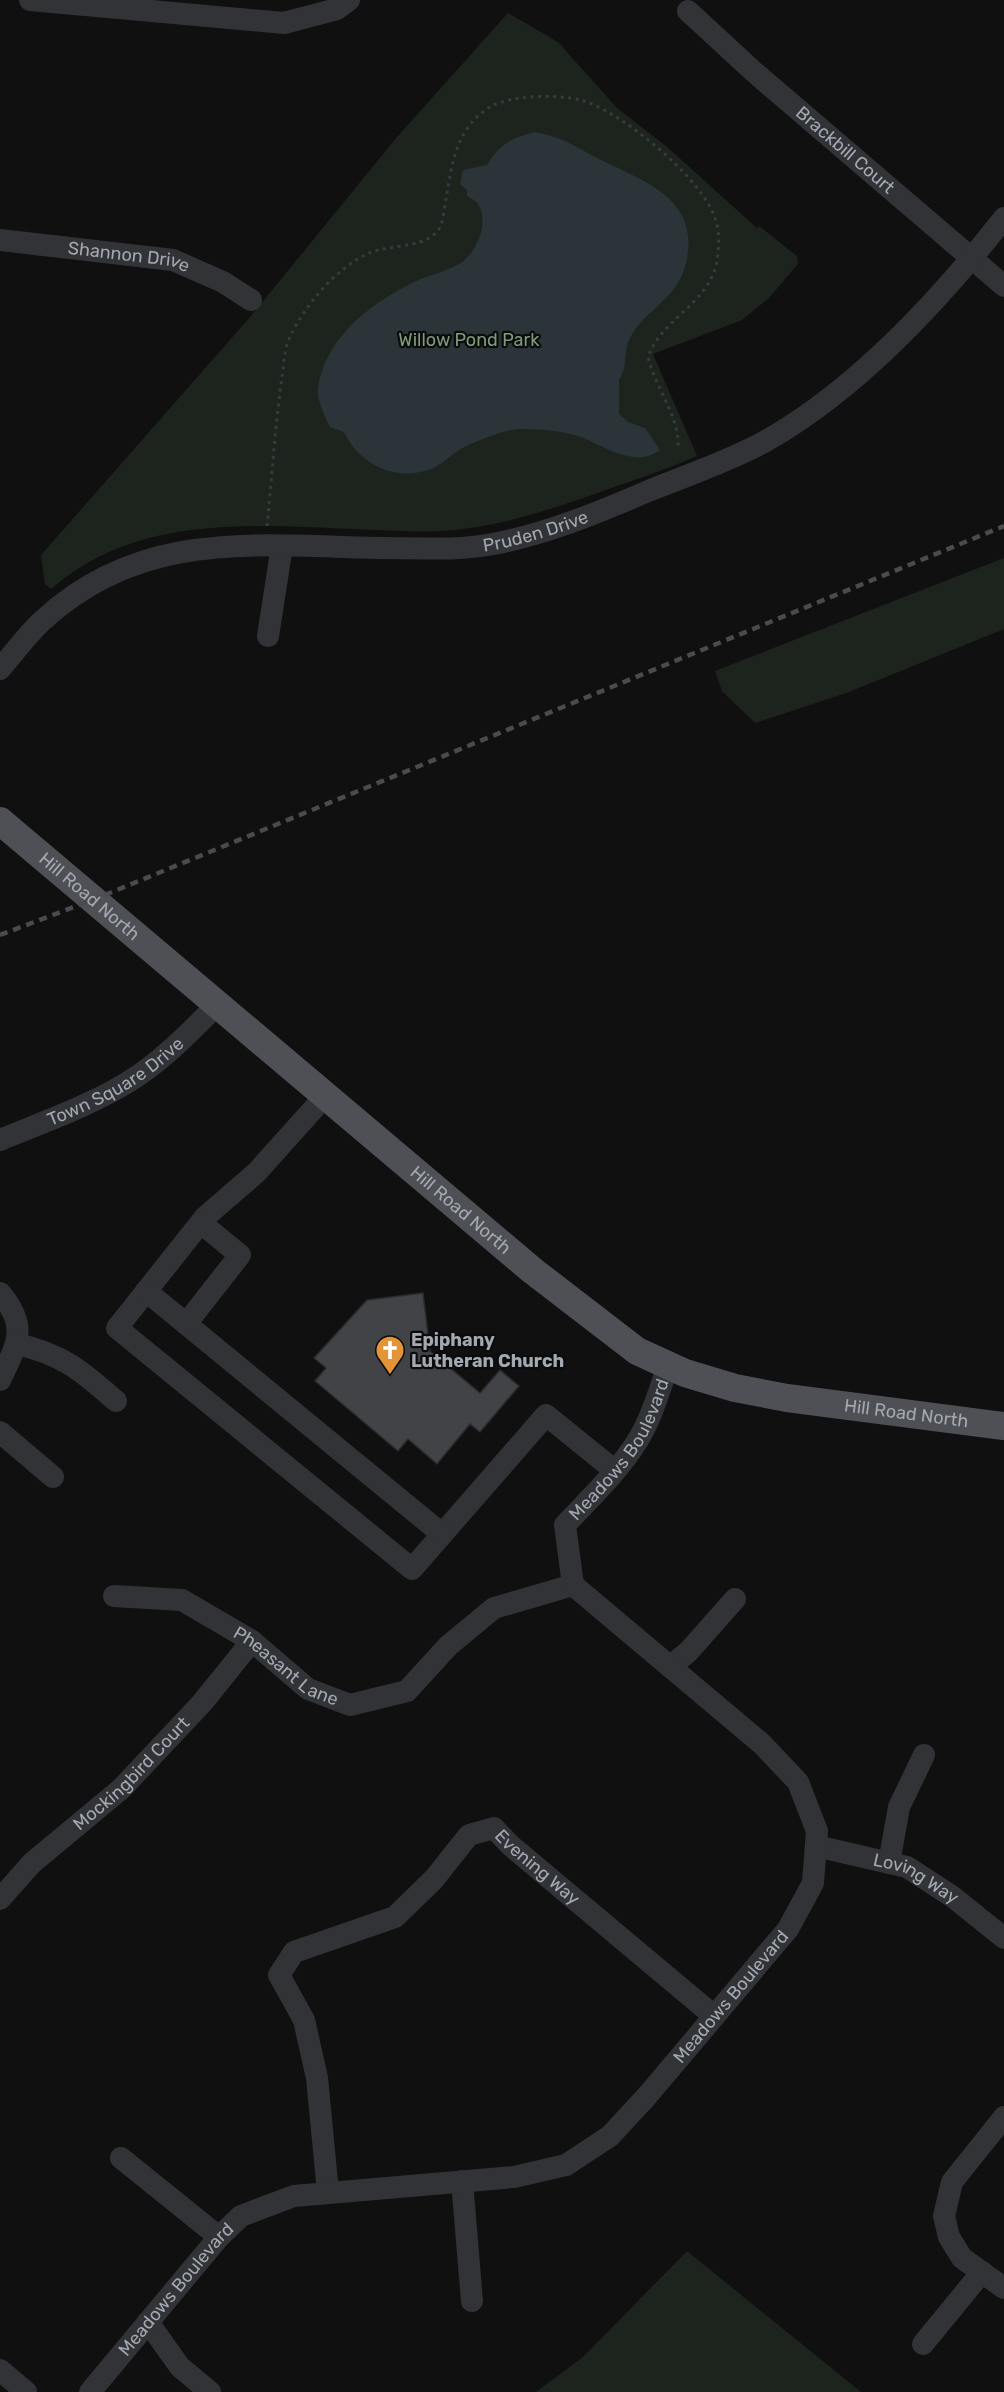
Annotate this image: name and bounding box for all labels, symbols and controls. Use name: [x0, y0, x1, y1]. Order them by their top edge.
street label: Brackbill Court: [791, 102, 899, 199]
street label: Shannon Drive: [67, 237, 193, 277]
park label: Willow Pond Park: [398, 329, 540, 351]
street label: Pruden Drive: [481, 506, 591, 557]
street label: Hill Road North: [34, 848, 144, 945]
street label: Town Square Drive: [44, 1033, 188, 1131]
street label: Hill Road North: [406, 1161, 516, 1259]
place label: Epiphany Lutheran Church: [411, 1329, 564, 1372]
church icon: Epiphany Lutheran Church: [374, 1334, 406, 1376]
street label: Meadows Boulevard: [564, 1376, 674, 1525]
street label: Hill Road North: [843, 1394, 970, 1432]
street label: Pheasant Lane: [229, 1622, 341, 1710]
street label: Mockingbird Court: [69, 1712, 194, 1835]
street label: Evening Way: [490, 1825, 584, 1910]
street label: Loving Way: [871, 1849, 963, 1909]
street label: Meadows Boulevard: [668, 1926, 793, 2068]
street label: Meadows Boulevard: [114, 2218, 238, 2360]

